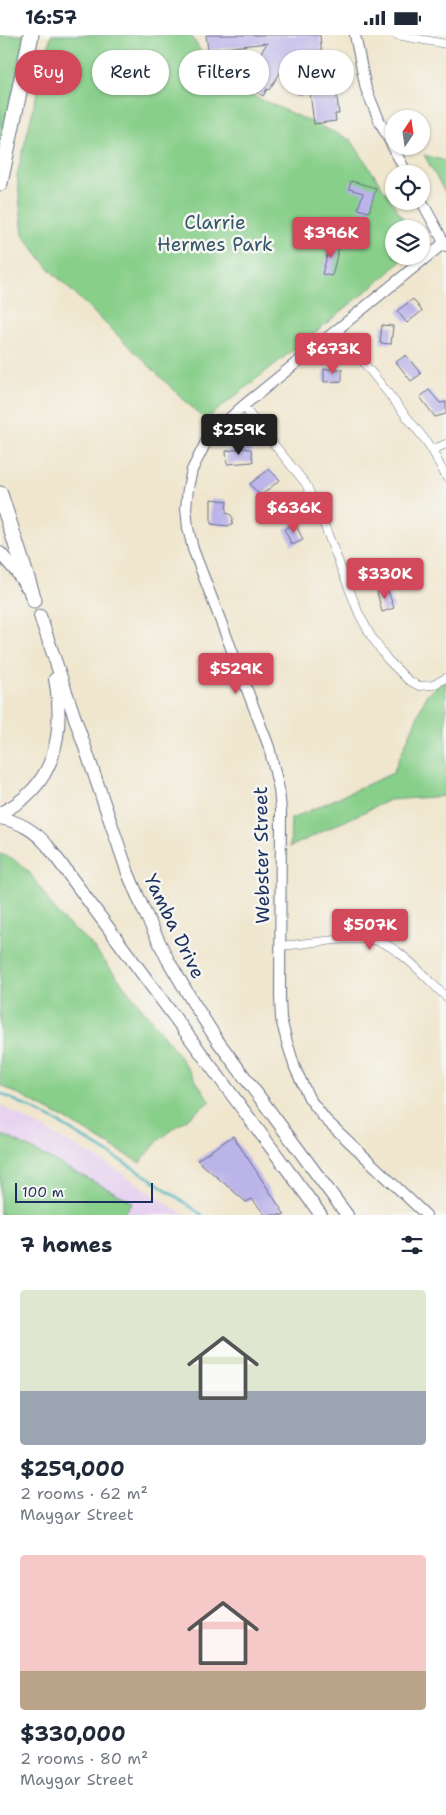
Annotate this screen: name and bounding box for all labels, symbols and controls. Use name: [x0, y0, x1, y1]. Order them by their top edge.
text: 16:57: [25, 5, 77, 30]
chip: Buy: [15, 50, 82, 95]
chip: Rent: [92, 50, 169, 95]
chip: Filters: [179, 50, 269, 95]
chip: New: [279, 50, 354, 95]
north arrow: [385, 110, 430, 155]
map controls: [385, 110, 430, 265]
button: locate: [385, 165, 430, 210]
park label: Clarrie Hermes Park: [157, 210, 273, 257]
pin: $396K: [296, 217, 366, 259]
button: layers: [385, 220, 430, 265]
text: $396K: [304, 222, 358, 243]
pin: $673K: [298, 333, 368, 375]
text: $673K: [306, 338, 360, 359]
pin: $259K: [204, 413, 274, 456]
text: $259K: [212, 419, 266, 440]
pin: $636K: [259, 491, 329, 534]
text: $636K: [266, 497, 322, 518]
pin: $330K: [350, 557, 420, 600]
text: $330K: [358, 563, 412, 584]
pin: $529K: [201, 653, 271, 695]
text: $529K: [209, 658, 263, 679]
street label: Webster Street: [248, 786, 275, 924]
street label: Yamba Drive: [138, 870, 211, 983]
pin: $507K: [335, 909, 405, 951]
text: $507K: [343, 914, 397, 935]
scale bar: [15, 1180, 152, 1203]
text: 100 m: [22, 1183, 64, 1201]
text: 7 homes: [20, 1231, 112, 1259]
icon: filters: [398, 1231, 426, 1259]
icon: home: [178, 1323, 268, 1413]
text: $259,000: [20, 1455, 125, 1483]
text: 2 rooms · 62 m²: [20, 1483, 148, 1504]
text: Maygar Street: [20, 1504, 134, 1525]
icon: home: [178, 1588, 268, 1678]
text: $330,000: [20, 1720, 126, 1748]
text: 2 rooms · 80 m²: [20, 1748, 148, 1769]
text: Maygar Street: [20, 1769, 134, 1790]

